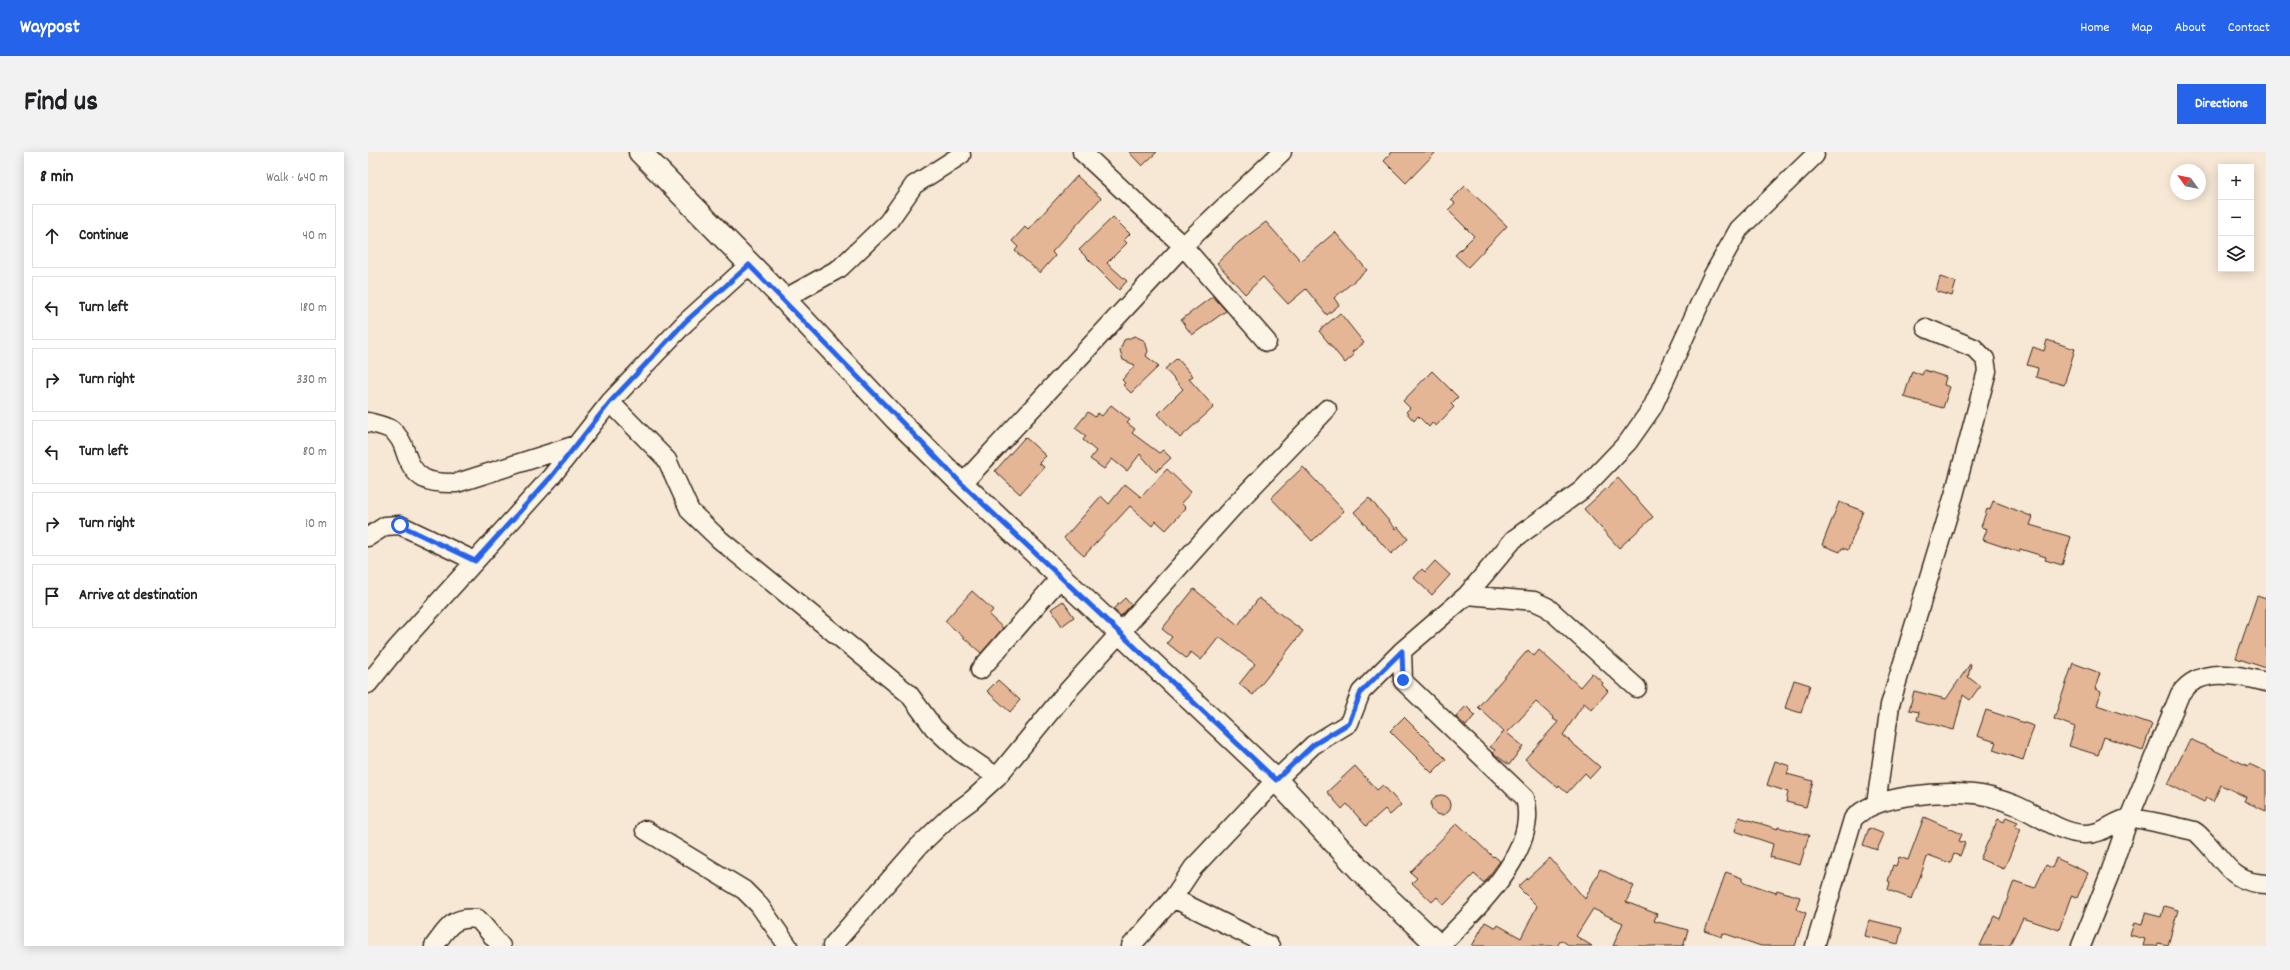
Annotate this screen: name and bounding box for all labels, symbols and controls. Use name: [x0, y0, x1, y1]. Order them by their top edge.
text: Waypost: [20, 15, 80, 42]
text: Home: [2080, 18, 2109, 38]
text: Map: [2131, 18, 2153, 38]
text: About: [2175, 18, 2206, 38]
text: Contact: [2228, 18, 2270, 38]
text: Find us: [24, 84, 98, 124]
button: Directions: [2177, 84, 2266, 124]
north arrow: [2170, 164, 2206, 200]
map controls: [2218, 164, 2254, 272]
button: +: [2218, 164, 2254, 200]
text: 8 min: [40, 166, 73, 190]
text: Walk · 640 m: [266, 169, 328, 188]
button: −: [2218, 200, 2254, 236]
icon: ahead: [41, 225, 63, 247]
text: Continue: [79, 225, 128, 247]
text: 40 m: [303, 227, 327, 246]
button: layers: [2218, 236, 2254, 272]
icon: left: [41, 297, 63, 319]
text: Turn left: [79, 297, 128, 319]
text: 180 m: [300, 299, 327, 318]
icon: right: [41, 369, 63, 391]
text: Turn right: [79, 369, 135, 391]
text: 330 m: [296, 371, 327, 390]
icon: left: [41, 441, 63, 463]
text: Turn left: [79, 441, 128, 463]
text: 80 m: [303, 443, 327, 462]
icon: right: [41, 513, 63, 535]
text: Turn right: [79, 513, 135, 535]
text: 10 m: [305, 515, 327, 534]
route start: [391, 516, 409, 534]
icon: arrive: [41, 585, 63, 607]
text: Arrive at destination: [79, 585, 197, 607]
route end: [1394, 671, 1412, 689]

